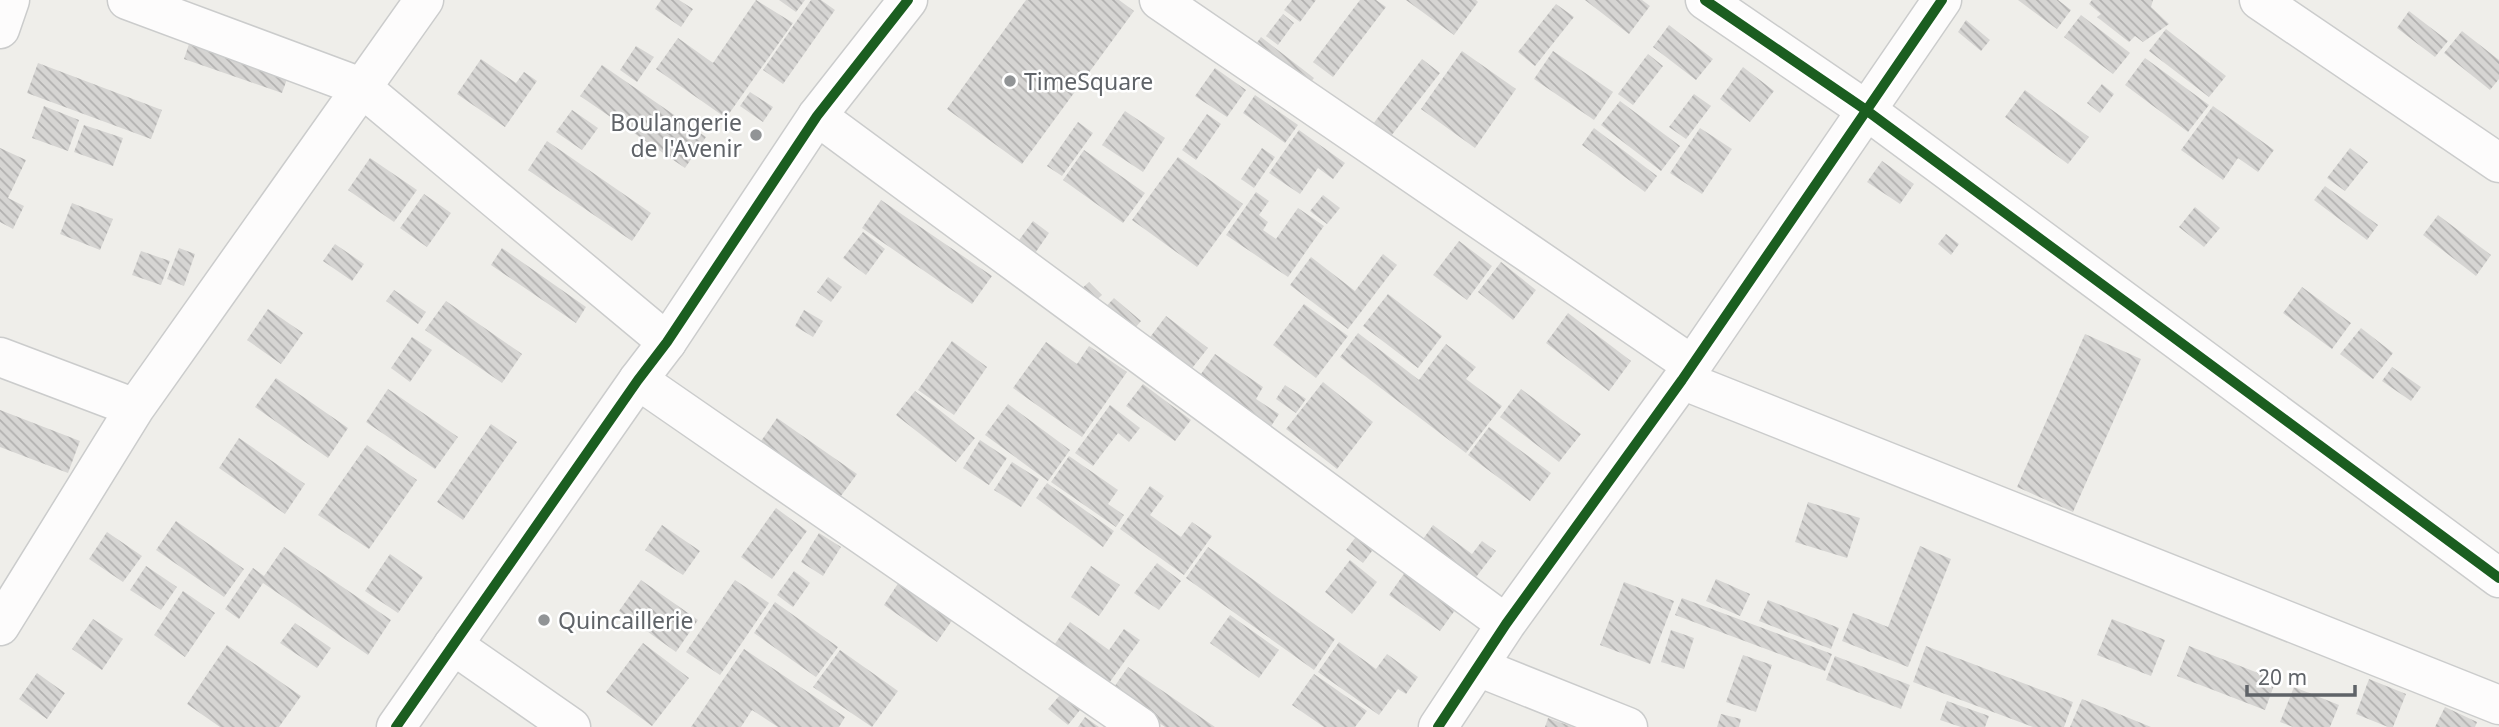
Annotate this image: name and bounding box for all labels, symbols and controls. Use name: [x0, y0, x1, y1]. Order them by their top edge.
place label: TimeSquare: [1024, 65, 1153, 97]
marker: TimeSquare: [1002, 73, 1018, 89]
place label: Boulangerie de l'Avenir: [610, 106, 742, 164]
marker: Boulangerie de l'Avenir: [748, 127, 764, 143]
place label: Quincaillerie: [558, 604, 693, 636]
marker: Quincaillerie: [536, 612, 552, 628]
scale bar: [2247, 654, 2356, 698]
text: 20 m: [2258, 663, 2307, 691]

